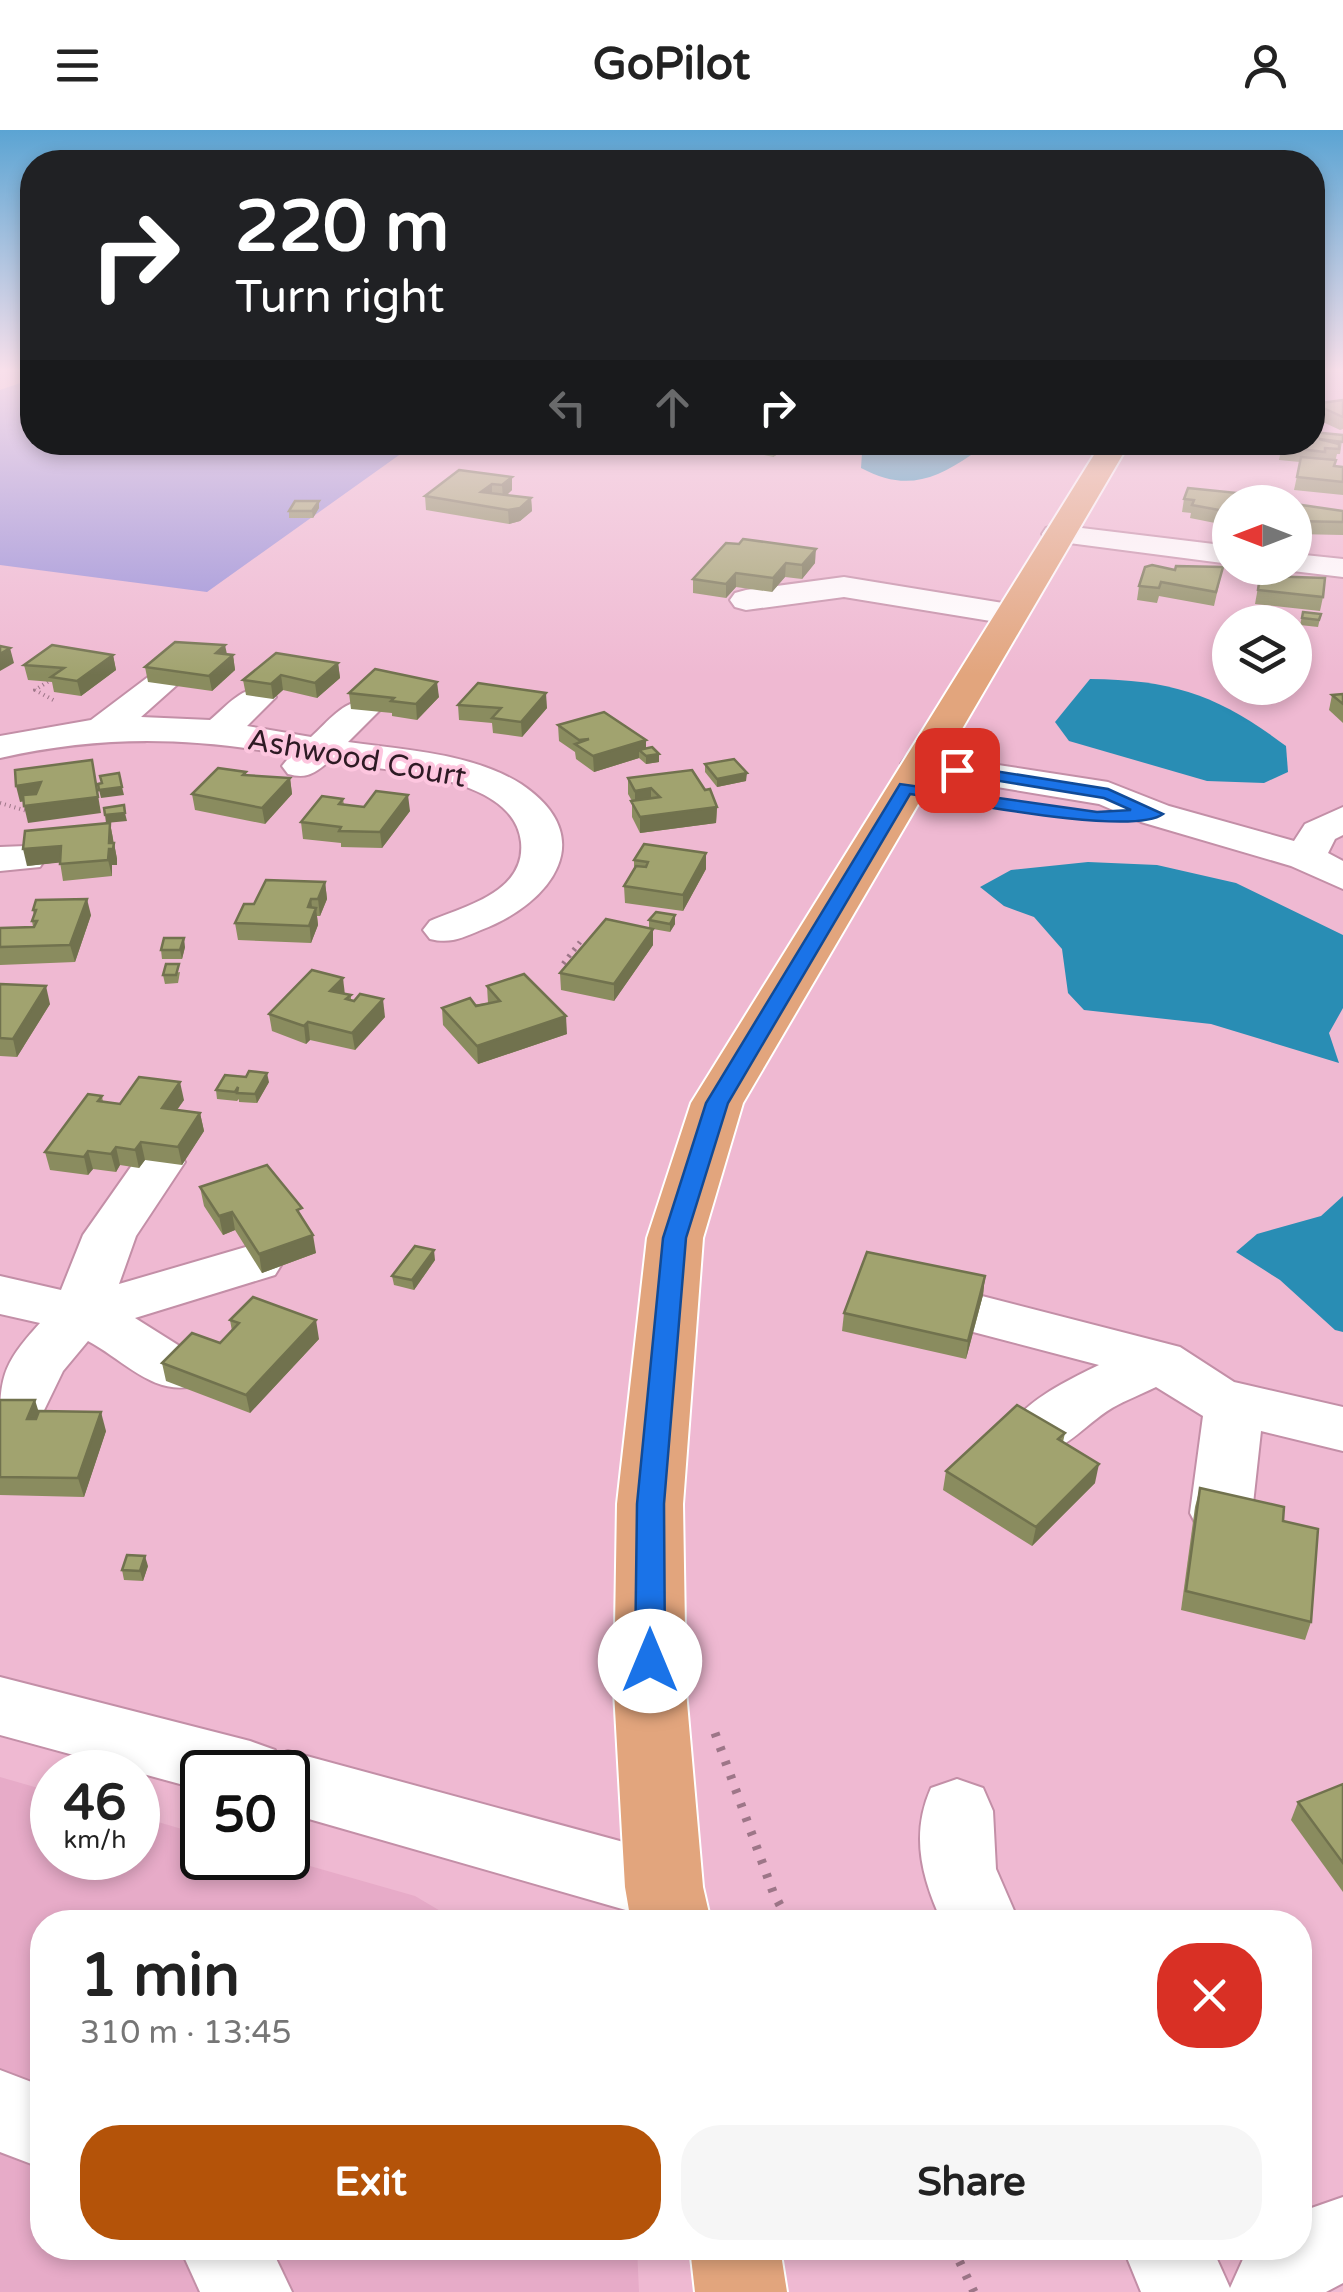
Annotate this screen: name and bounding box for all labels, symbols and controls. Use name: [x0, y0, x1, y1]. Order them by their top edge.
icon: menu: [50, 38, 105, 93]
text: GoPilot: [593, 38, 750, 92]
icon: person: [1238, 38, 1293, 93]
text: 220 m: [235, 186, 449, 270]
icon: right: [70, 190, 200, 320]
text: Turn right: [235, 271, 444, 325]
icon: left: [540, 380, 595, 435]
icon: ahead: [645, 380, 700, 435]
icon: right: [750, 380, 805, 435]
north arrow: [1212, 485, 1312, 585]
map controls: [1212, 485, 1312, 705]
button: layers: [1212, 605, 1312, 705]
street label: Ashwood Court: [245, 721, 469, 796]
pin: [915, 728, 1000, 813]
icon: arrive: [930, 743, 985, 798]
position arrow: [598, 1609, 702, 1713]
speed limit sign: 50: [180, 1750, 310, 1880]
text: 46: [64, 1773, 126, 1833]
text: km/h: [64, 1825, 126, 1855]
text: 1 min: [80, 1940, 240, 2012]
button: close: [1157, 1943, 1262, 2048]
text: 310 m · 13:45: [80, 2014, 292, 2052]
button: Exit: [80, 2125, 661, 2240]
button: Share: [681, 2125, 1262, 2240]

